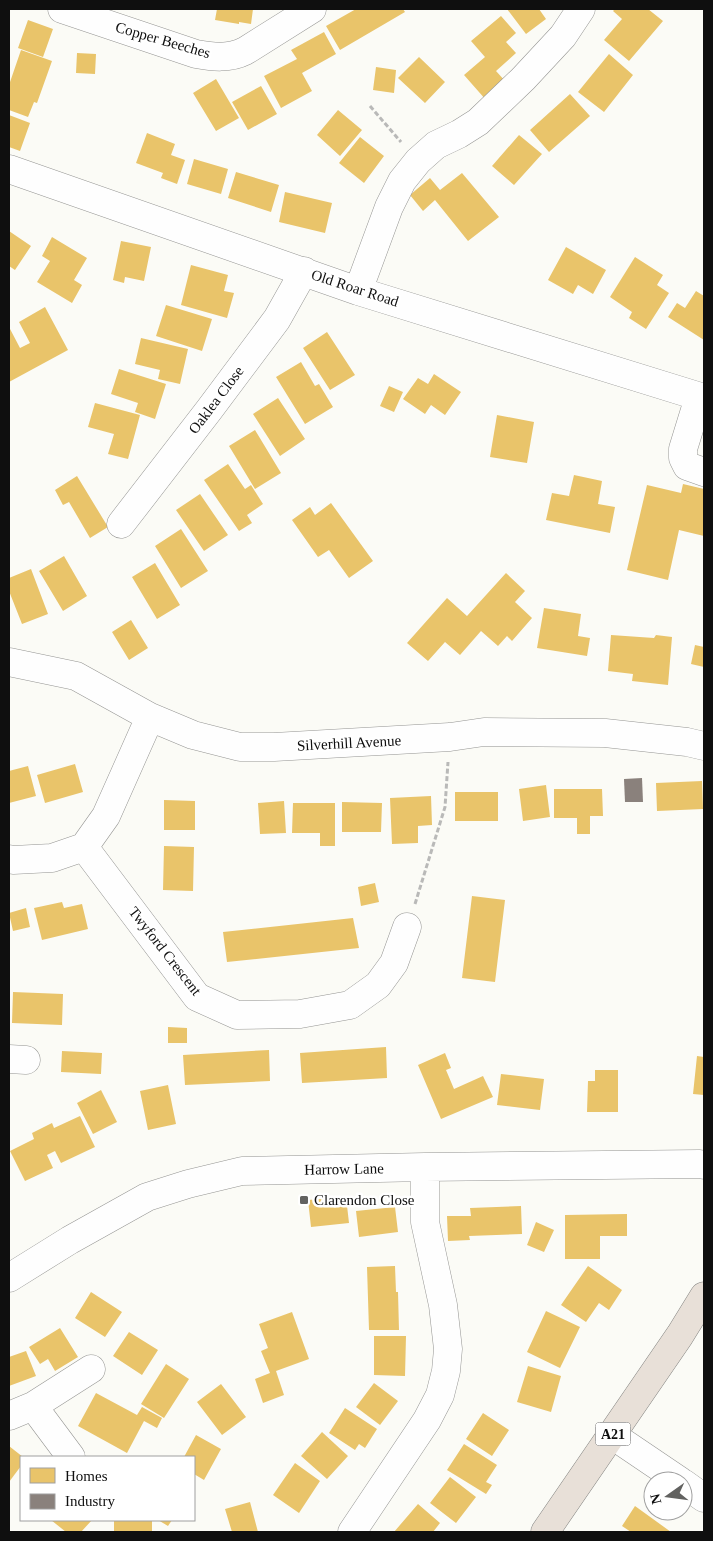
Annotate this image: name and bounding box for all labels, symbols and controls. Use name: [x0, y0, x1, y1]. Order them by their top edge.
street label: Copper Beeches: [114, 19, 212, 61]
street label: Old Roar Road: [309, 266, 401, 310]
street label: Oaklea Close: [185, 363, 247, 437]
street label: Silverhill Avenue: [297, 732, 402, 754]
street label: Twyford Crescent: [126, 904, 205, 999]
street label: Harrow Lane: [304, 1160, 384, 1178]
place label: Clarendon Close: [314, 1192, 415, 1208]
marker: Clarendon Close: [298, 1194, 310, 1206]
road number: A21: [596, 1422, 630, 1446]
legend: [20, 1456, 195, 1521]
text: Homes: [65, 1468, 108, 1484]
north arrow: [643, 1471, 693, 1521]
text: N: [647, 1492, 664, 1506]
text: Industry: [65, 1493, 115, 1509]

